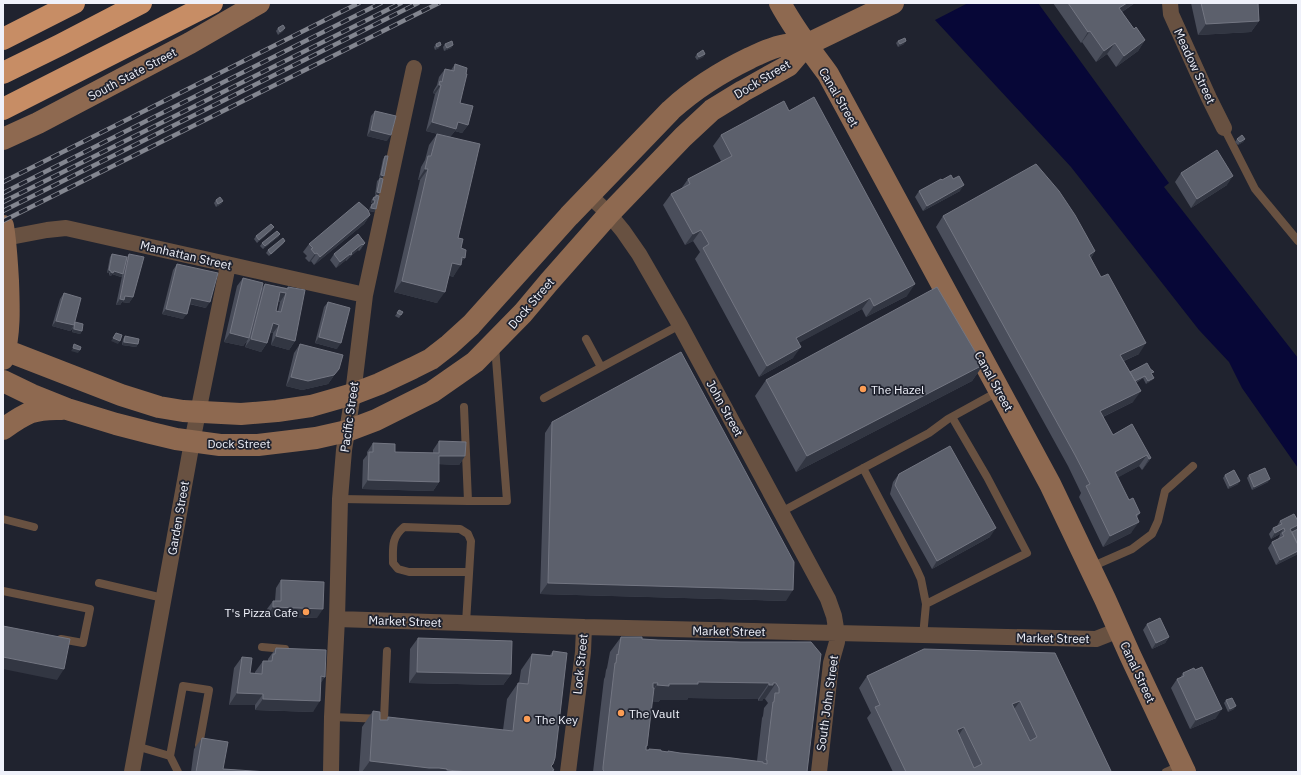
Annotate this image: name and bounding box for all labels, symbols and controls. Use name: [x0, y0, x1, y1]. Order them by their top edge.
street label: Meadow Street: [1171, 26, 1219, 106]
street label: South State Street: [85, 44, 179, 104]
street label: Dock Street: [731, 56, 793, 102]
street label: Canal Street: [816, 65, 862, 129]
street label: Manhattan Street: [139, 237, 233, 273]
street label: Dock Street: [505, 274, 557, 332]
street label: Canal Street: [971, 348, 1017, 414]
street label: John Street: [703, 377, 747, 439]
street label: Pacific Street: [337, 381, 361, 453]
place label: The Hazel: [871, 382, 924, 397]
marker: The Hazel: [858, 384, 868, 394]
street label: Dock Street: [208, 436, 270, 451]
street label: Garden Street: [164, 480, 192, 556]
place label: T's Pizza Cafe: [224, 605, 298, 620]
marker: T's Pizza Cafe: [301, 607, 311, 617]
street label: Market Street: [368, 612, 442, 630]
street label: Market Street: [692, 623, 766, 639]
street label: Market Street: [1016, 630, 1090, 646]
street label: Lock Street: [569, 633, 591, 695]
street label: Canal Street: [1117, 639, 1159, 705]
street label: South John Street: [813, 654, 841, 752]
place label: The Vault: [629, 706, 680, 721]
marker: The Vault: [616, 708, 626, 718]
place label: The Key: [535, 712, 578, 727]
marker: The Key: [522, 714, 532, 724]

